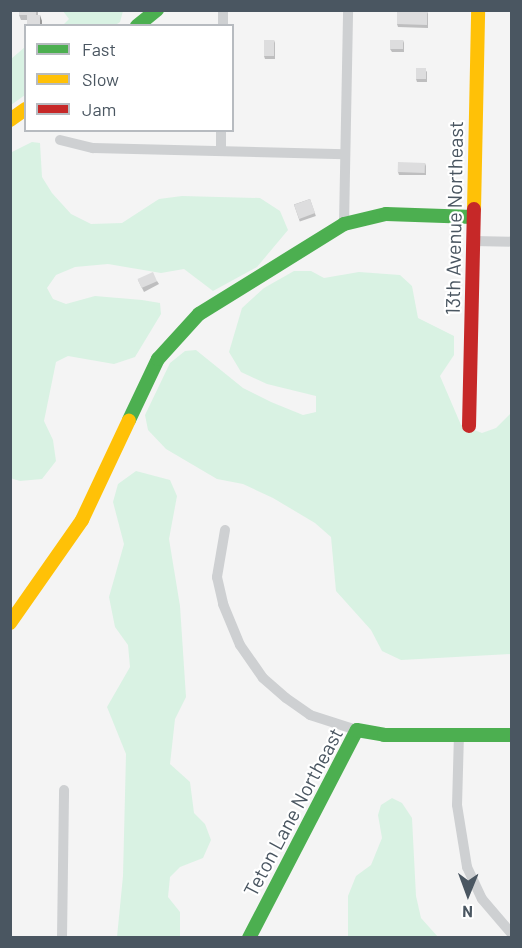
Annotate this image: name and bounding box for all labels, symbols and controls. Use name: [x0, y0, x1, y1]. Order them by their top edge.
legend: [24, 24, 234, 132]
text: Fast: [82, 38, 116, 60]
text: Slow: [82, 68, 119, 90]
text: Jam: [82, 98, 116, 120]
street label: 13th Avenue Northeast: [440, 121, 468, 315]
street label: Teton Lane Northeast: [238, 724, 348, 900]
north arrow: [438, 864, 498, 924]
text: N: [462, 903, 473, 922]

